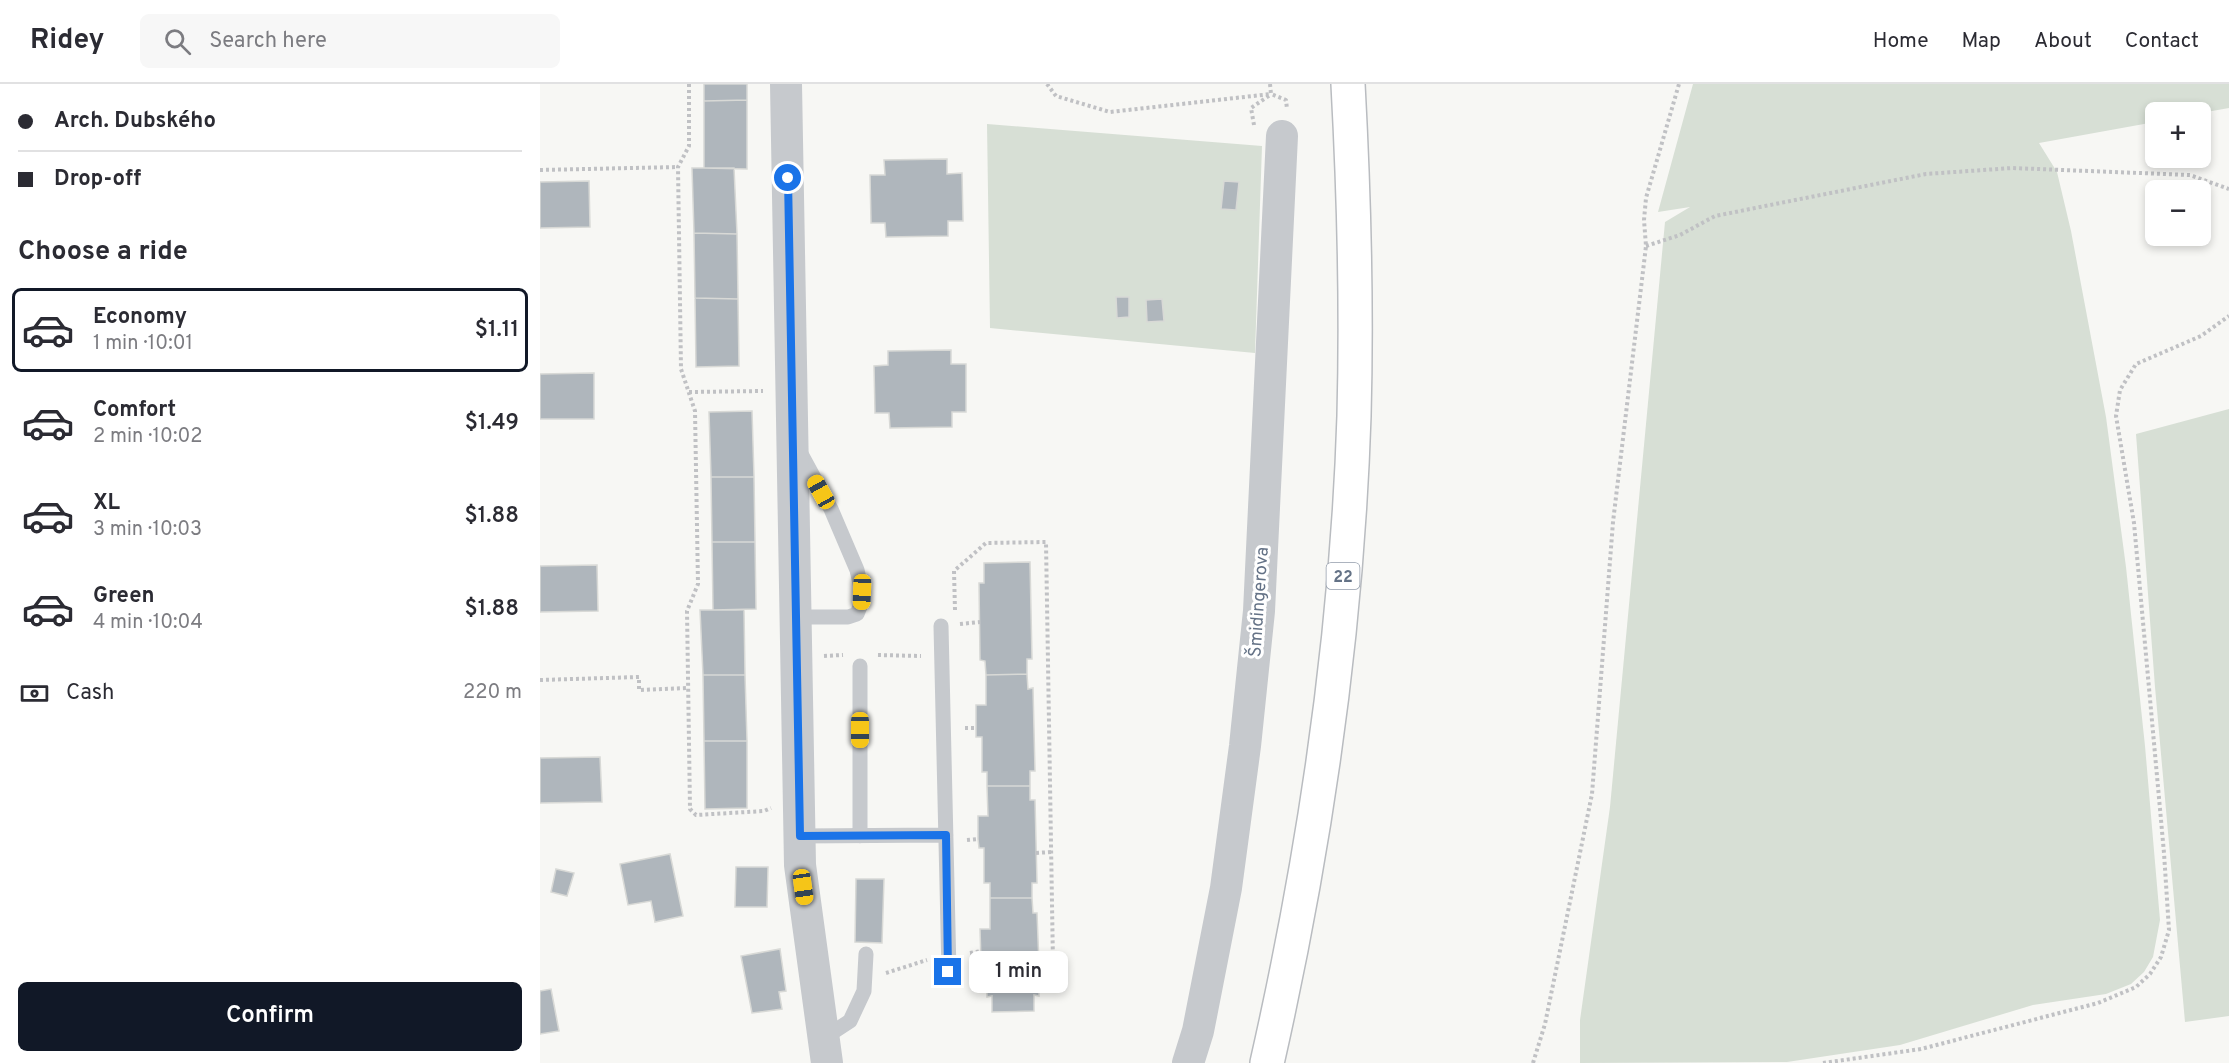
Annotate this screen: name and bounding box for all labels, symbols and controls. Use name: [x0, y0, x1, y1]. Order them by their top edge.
search box: [140, 14, 560, 68]
text: Ridey: [30, 23, 104, 59]
icon: search: [161, 25, 194, 58]
text: Search here: [209, 28, 327, 55]
text: Home: [1873, 28, 1929, 55]
text: Map: [1962, 28, 2001, 55]
text: About: [2034, 28, 2092, 55]
text: Contact: [2125, 28, 2199, 55]
map controls: [2145, 102, 2211, 246]
button: +: [2145, 102, 2211, 168]
text: Arch. Dubského: [54, 108, 216, 135]
route start: [774, 164, 801, 191]
text: Drop-off: [54, 166, 141, 193]
button: −: [2145, 180, 2211, 246]
text: Choose a ride: [18, 235, 188, 269]
icon: car: [21, 303, 75, 357]
text: Economy: [93, 304, 187, 331]
text: $1.11: [475, 317, 519, 344]
text: 1 min · 10:01: [93, 331, 193, 357]
icon: car: [21, 396, 75, 450]
text: Comfort: [93, 397, 176, 424]
text: $1.49: [465, 410, 519, 437]
text: 2 min · 10:02: [93, 424, 203, 450]
car: [804, 472, 838, 512]
icon: car: [21, 489, 75, 543]
text: XL: [93, 490, 120, 517]
text: $1.88: [465, 503, 519, 530]
text: 3 min · 10:03: [93, 517, 202, 543]
street label: Šmidingerova: [1242, 546, 1275, 658]
road number: 22: [1326, 563, 1360, 589]
car: [852, 574, 872, 610]
icon: car: [21, 582, 75, 636]
text: Green: [93, 583, 155, 610]
text: $1.88: [465, 596, 519, 623]
text: 4 min · 10:04: [93, 610, 203, 636]
icon: cash: [18, 677, 51, 710]
text: Cash: [66, 680, 115, 707]
text: 220 m: [463, 680, 522, 706]
car: [851, 712, 869, 748]
car: [792, 868, 814, 906]
callout: 1 min: [969, 951, 1068, 993]
route end: [934, 958, 961, 985]
text: 1 min: [995, 959, 1042, 985]
button: Confirm: [18, 982, 522, 1051]

